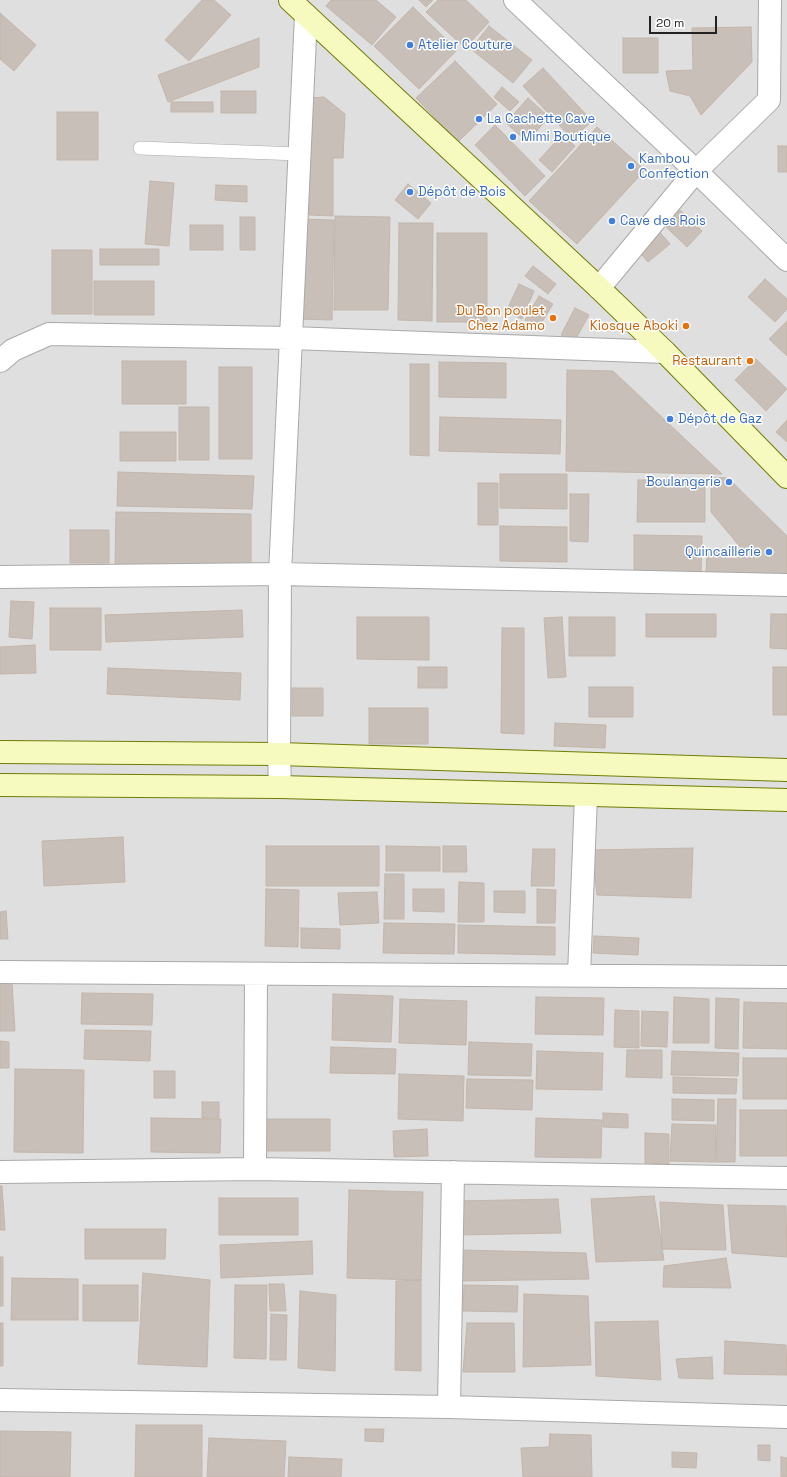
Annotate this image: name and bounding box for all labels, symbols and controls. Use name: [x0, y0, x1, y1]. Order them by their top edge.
scale bar: [651, 8, 719, 34]
text: 20 m: [656, 15, 684, 31]
place label: Atelier Couture: [418, 37, 512, 53]
marker: Atelier Couture: [405, 40, 415, 50]
place label: La Cachette Cave: [487, 111, 595, 127]
marker: La Cachette Cave: [474, 114, 484, 124]
place label: Mimi Boutique: [521, 129, 611, 145]
marker: Mimi Boutique: [508, 132, 518, 142]
place label: Kambou Confection: [639, 151, 709, 182]
marker: Kambou Confection: [626, 161, 636, 171]
place label: Dépôt de Bois: [418, 184, 506, 200]
marker: Dépôt de Bois: [405, 187, 415, 197]
place label: Cave des Rois: [620, 213, 706, 229]
marker: Cave des Rois: [607, 216, 617, 226]
place label: Du Bon poulet Chez Adamo: [456, 303, 545, 334]
marker: Du Bon poulet Chez Adamo: [548, 313, 558, 323]
place label: Kiosque Aboki: [590, 318, 678, 334]
marker: Kiosque Aboki: [681, 321, 691, 331]
place label: Restaurant: [672, 353, 742, 369]
marker: Restaurant: [745, 356, 755, 366]
place label: Dépôt de Gaz: [678, 411, 762, 427]
marker: Dépôt de Gaz: [665, 414, 675, 424]
place label: Boulangerie: [646, 474, 721, 490]
marker: Boulangerie: [724, 477, 734, 487]
place label: Quincaillerie: [685, 544, 761, 560]
marker: Quincaillerie: [764, 547, 774, 557]

